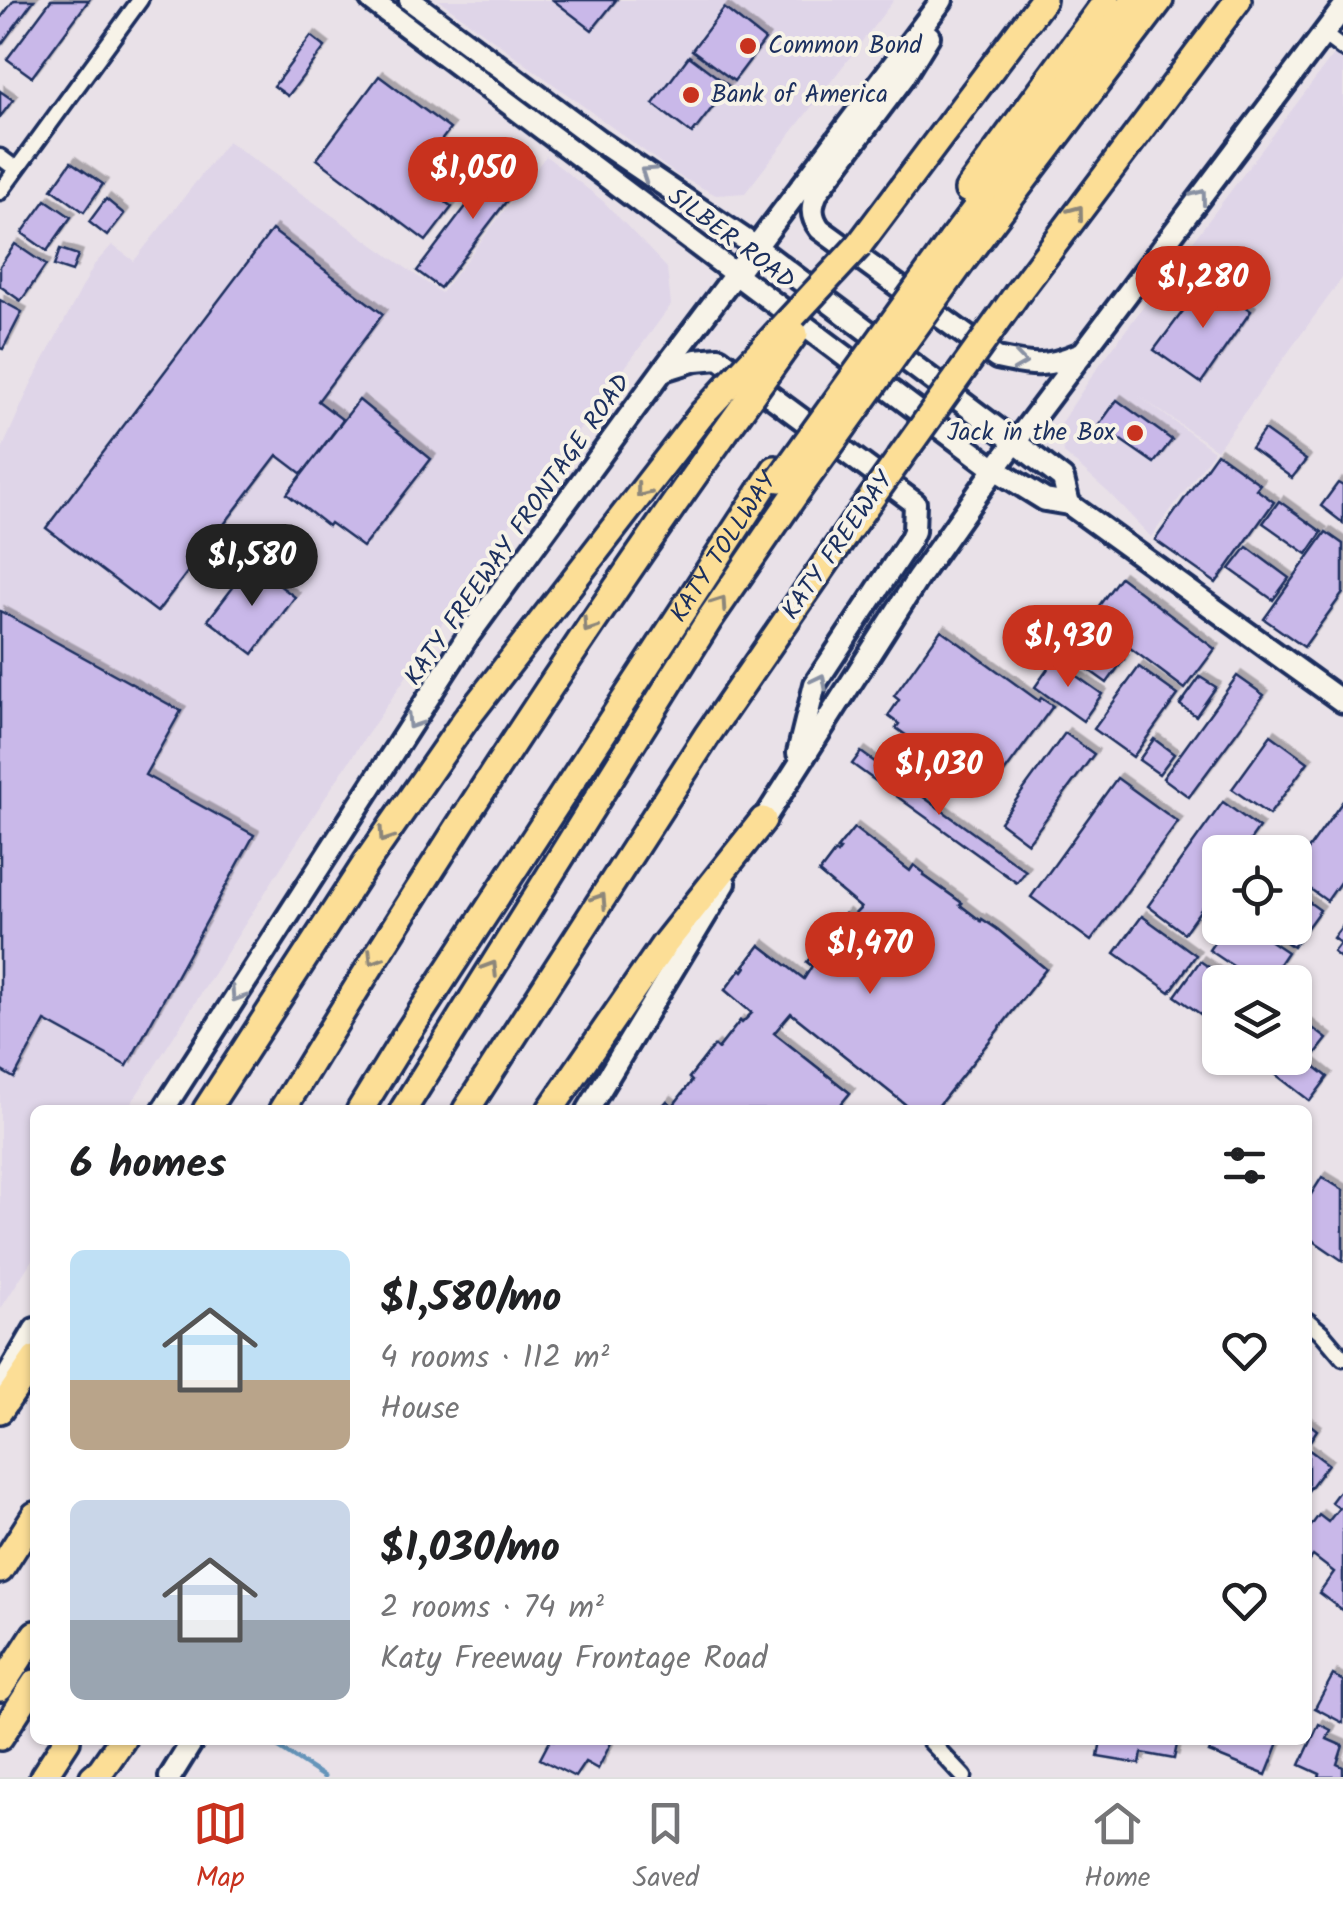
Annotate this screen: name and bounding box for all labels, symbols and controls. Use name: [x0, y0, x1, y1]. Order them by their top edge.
place label: Common Bond: [768, 26, 923, 66]
marker: Common Bond: [737, 35, 759, 57]
place label: Bank of America: [711, 75, 888, 115]
marker: Bank of America: [680, 84, 702, 106]
pin: $1,050: [392, 137, 554, 222]
text: $1,050: [430, 144, 516, 195]
one-way arrow: [639, 166, 657, 185]
street label: SILBER ROAD: [659, 178, 803, 300]
one-way arrow: [1188, 190, 1205, 208]
one-way arrow: [1065, 205, 1082, 223]
pin: $1,280: [1122, 246, 1284, 331]
text: $1,280: [1158, 253, 1248, 304]
one-way arrow: [1012, 350, 1029, 371]
street label: KATY FREEWAY FRONTAGE ROAD: [394, 366, 642, 694]
place label: Jack in the Box: [947, 413, 1116, 453]
marker: Jack in the Box: [1124, 422, 1146, 444]
street label: KATY FREEWAY: [772, 462, 905, 629]
street label: KATY TOLLWAY: [660, 463, 789, 631]
one-way arrow: [636, 480, 654, 498]
pin: $1,580: [171, 524, 333, 609]
text: $1,580: [208, 531, 296, 582]
one-way arrow: [708, 596, 726, 615]
pin: $1,930: [987, 605, 1149, 690]
text: $1,930: [1024, 612, 1112, 663]
one-way arrow: [582, 616, 601, 634]
one-way arrow: [808, 673, 827, 691]
one-way arrow: [406, 711, 425, 729]
pin: $1,030: [858, 733, 1020, 818]
text: $1,030: [895, 740, 983, 791]
one-way arrow: [379, 824, 397, 843]
map controls: [1202, 835, 1312, 1075]
button: locate: [1202, 835, 1312, 945]
one-way arrow: [588, 892, 606, 911]
pin: $1,470: [789, 912, 951, 997]
text: $1,470: [827, 919, 913, 970]
one-way arrow: [367, 947, 386, 965]
one-way arrow: [479, 960, 498, 978]
button: layers: [1202, 965, 1312, 1075]
one-way arrow: [230, 984, 249, 1002]
text: 6 homes: [70, 1132, 226, 1199]
icon: filters: [1217, 1138, 1272, 1193]
text: $1,580/mo: [380, 1266, 562, 1333]
icon: home: [150, 1290, 270, 1410]
icon: heart: [1217, 1323, 1272, 1378]
text: 4 rooms · 112 m²: [380, 1333, 609, 1384]
text: House: [380, 1384, 459, 1435]
text: $1,030/mo: [380, 1516, 560, 1583]
icon: home: [150, 1540, 270, 1660]
icon: heart: [1217, 1573, 1272, 1628]
text: 2 rooms · 74 m²: [380, 1583, 604, 1634]
text: Katy Freeway Frontage Road: [380, 1634, 768, 1685]
tab: Map: [193, 1796, 248, 1901]
tab: Saved: [633, 1796, 699, 1901]
tab: Home: [1084, 1796, 1150, 1901]

